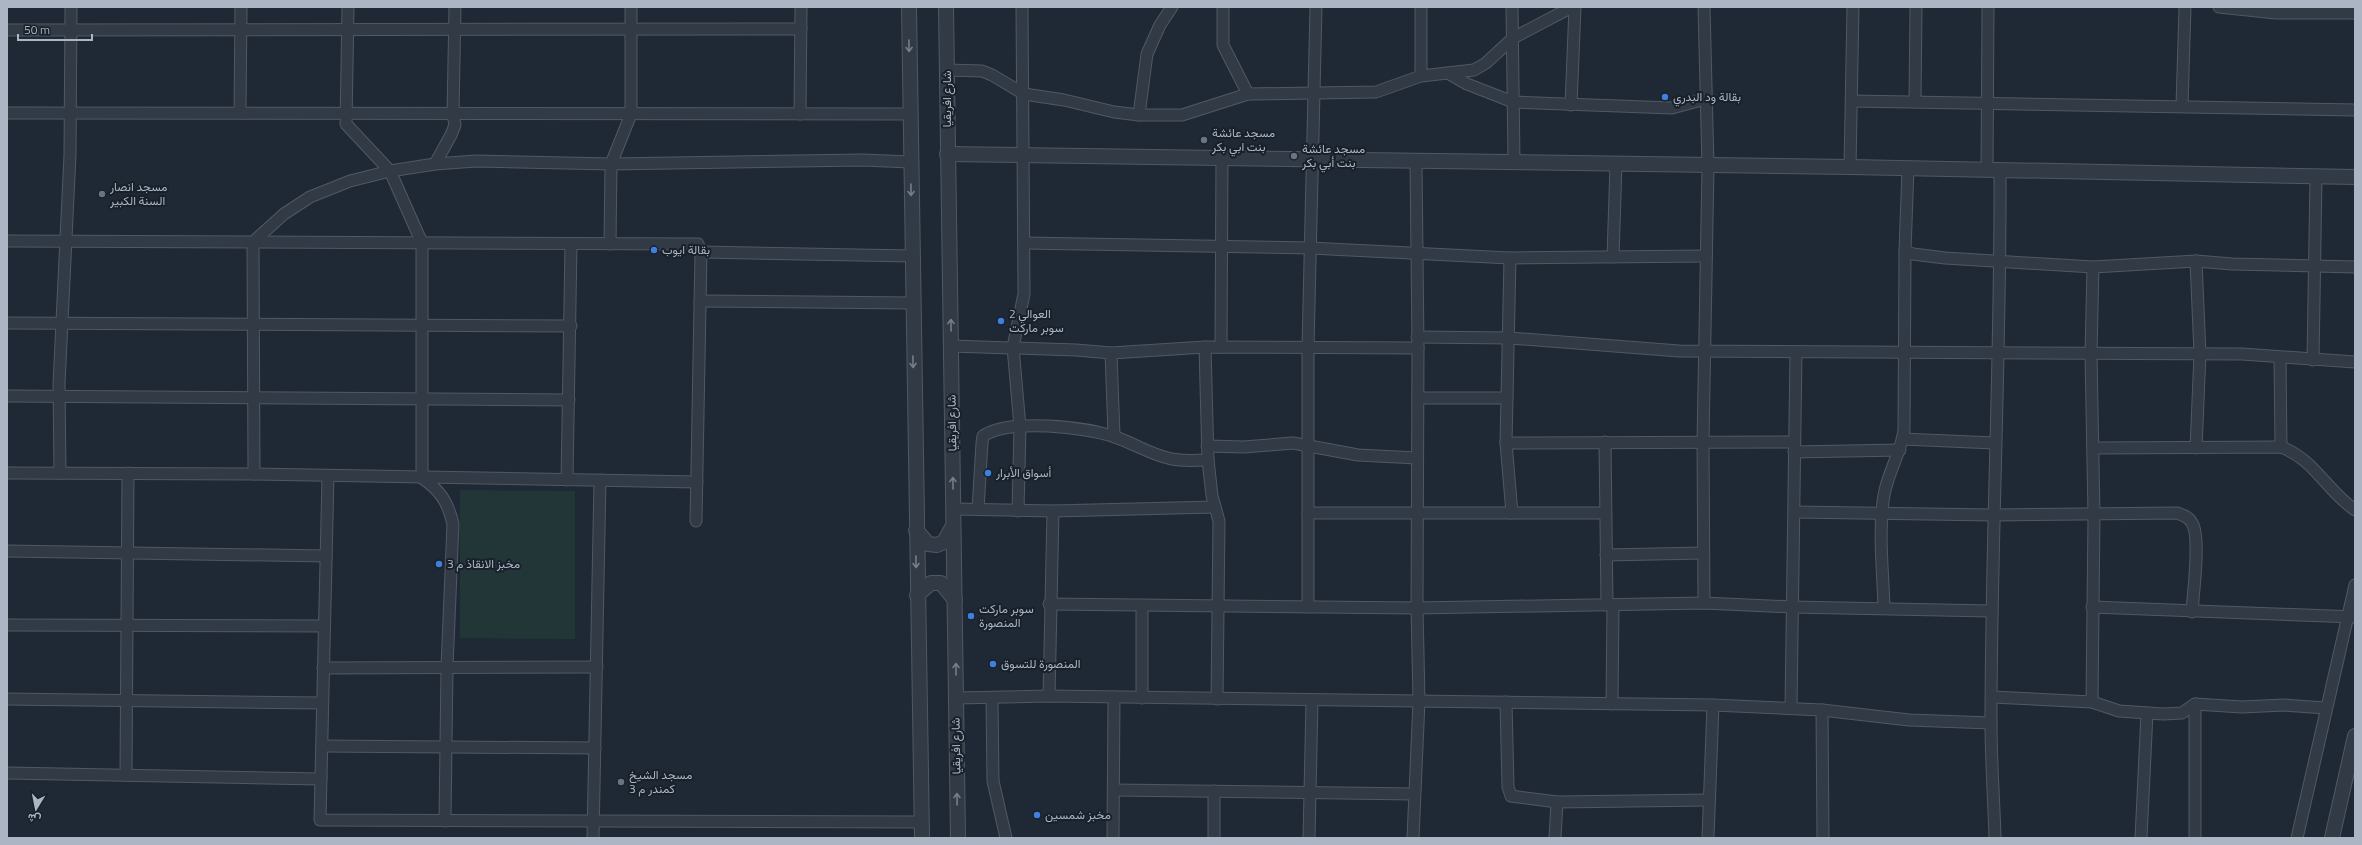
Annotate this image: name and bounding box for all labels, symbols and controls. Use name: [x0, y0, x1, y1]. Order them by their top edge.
scale bar: [18, 16, 92, 42]
text: 50 m: [24, 20, 50, 39]
one-way arrow: [905, 39, 913, 52]
street label: شارع افريقيا: [937, 71, 956, 127]
place label: بقالة ود البدري: [1673, 87, 1741, 107]
marker: بقالة ود البدري: [1660, 92, 1670, 102]
place label: مسجد عائشة بنت ابي بكر: [1211, 123, 1275, 157]
marker: مسجد عائشة بنت ابي بكر: [1199, 135, 1209, 145]
place label: مسجد عائشة بنت أبي بكر: [1301, 139, 1365, 173]
marker: مسجد عائشة بنت أبي بكر: [1289, 151, 1299, 161]
place label: مسجد انصار السنة الكبير: [109, 177, 168, 210]
one-way arrow: [907, 183, 914, 196]
marker: مسجد انصار السنة الكبير: [97, 189, 107, 199]
place label: بقالة ايوب: [662, 240, 710, 259]
marker: بقالة ايوب: [649, 245, 659, 255]
place label: العوالي 2 سوبر ماركت: [1009, 304, 1064, 337]
marker: العوالي 2 سوبر ماركت: [996, 316, 1006, 326]
one-way arrow: [947, 319, 955, 332]
one-way arrow: [909, 355, 917, 368]
street label: شارع افريقيا: [942, 394, 961, 452]
place label: أسواق الأبرار: [995, 463, 1051, 482]
marker: أسواق الأبرار: [983, 468, 993, 478]
one-way arrow: [949, 477, 957, 490]
place label: مخبز الانقاذ م 3: [447, 554, 520, 573]
one-way arrow: [913, 555, 920, 568]
marker: مخبز الانقاذ م 3: [434, 559, 444, 569]
place label: سوبر ماركت المنصورة: [979, 599, 1034, 632]
marker: سوبر ماركت المنصورة: [966, 611, 976, 621]
place label: المنصورة للتسوق: [1001, 654, 1081, 673]
marker: المنصورة للتسوق: [988, 659, 998, 669]
one-way arrow: [952, 663, 960, 676]
street label: شارع افريقيا: [946, 717, 965, 775]
place label: مسجد الشيخ كمندر م 3: [629, 765, 692, 798]
marker: مسجد الشيخ كمندر م 3: [616, 777, 626, 787]
north arrow: [16, 789, 56, 829]
one-way arrow: [953, 793, 961, 806]
place label: مخبز شمسين: [1045, 805, 1111, 824]
text: ش: [26, 810, 42, 828]
marker: مخبز شمسين: [1032, 810, 1042, 820]

